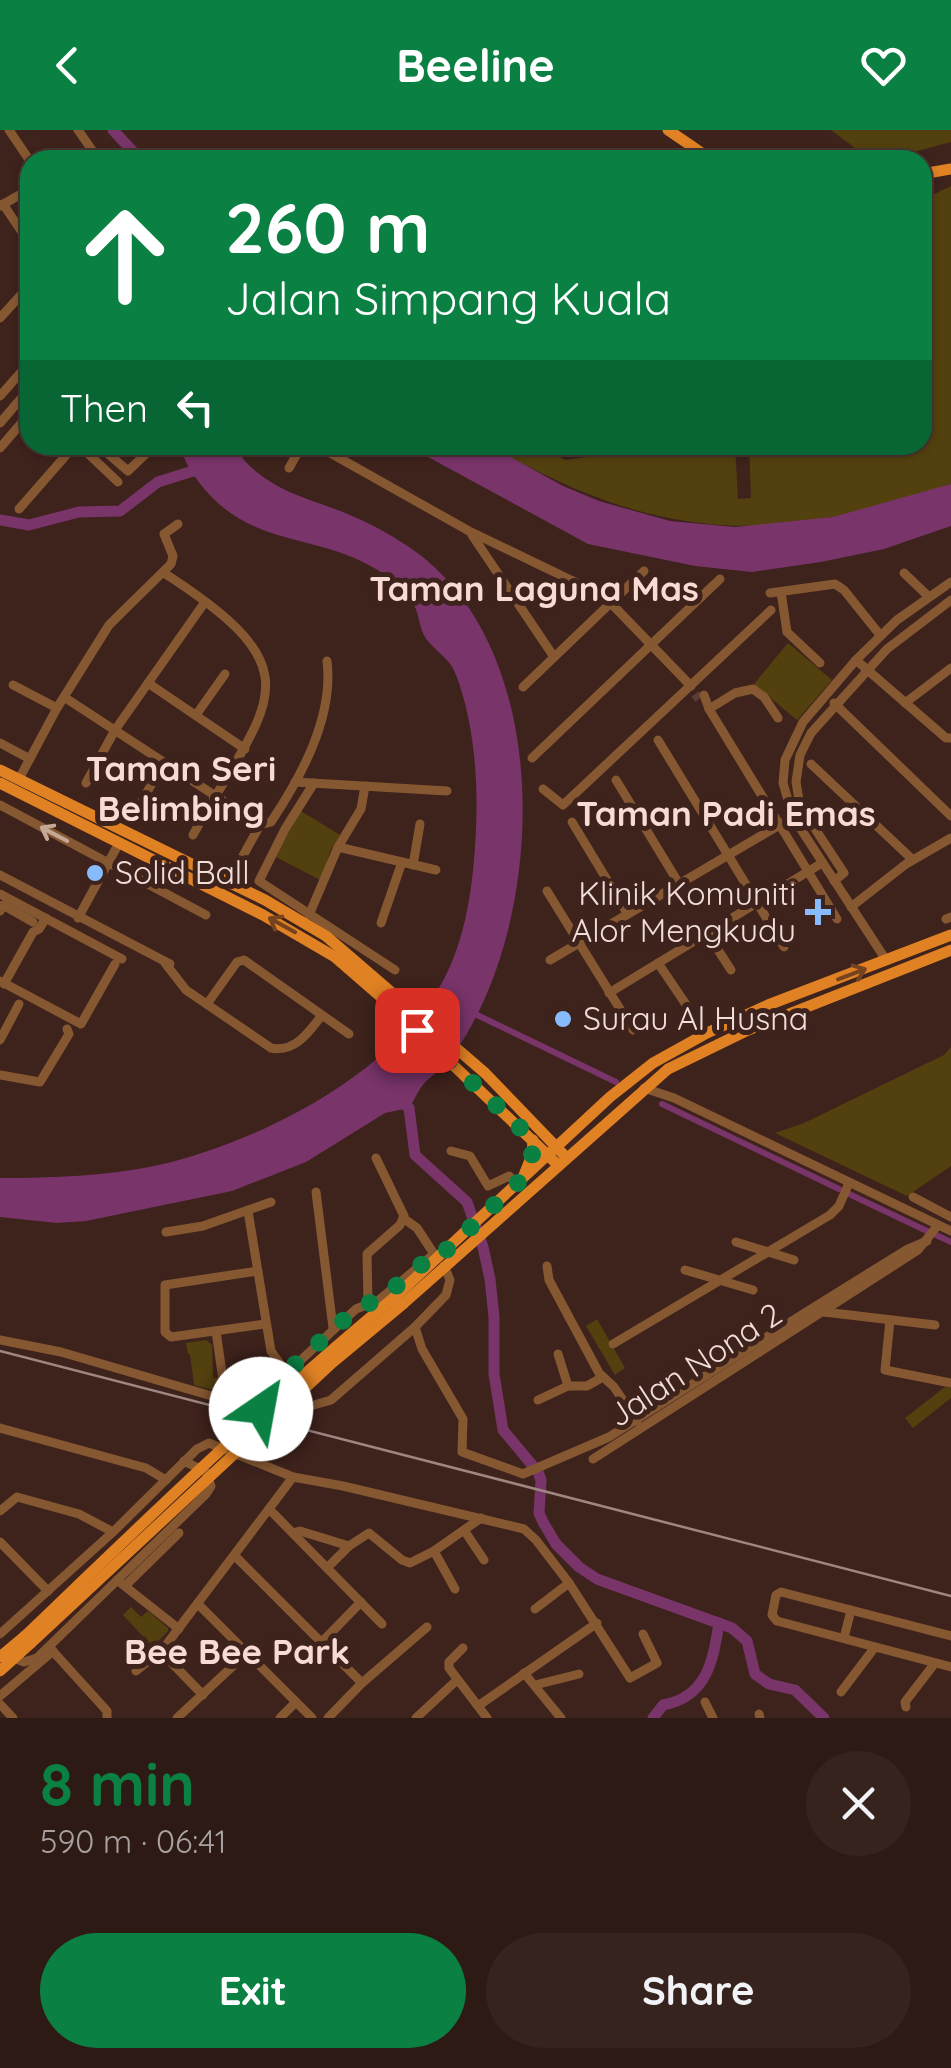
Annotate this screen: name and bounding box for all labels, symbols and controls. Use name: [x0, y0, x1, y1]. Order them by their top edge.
text: Beeline: [396, 37, 555, 93]
icon: back: [40, 38, 95, 93]
icon: heart: [856, 38, 911, 93]
text: 260 m: [225, 183, 431, 271]
icon: ahead: [60, 190, 190, 320]
text: Jalan Simpang Kuala: [225, 270, 671, 326]
icon: left: [168, 380, 223, 435]
text: Then: [60, 384, 148, 432]
district label: Taman Laguna Mas: [369, 566, 699, 610]
district label: Taman Seri Belimbing: [86, 746, 276, 830]
district label: Taman Padi Emas: [576, 791, 876, 835]
one-way arrow: [40, 824, 70, 843]
place label: Solid Ball: [115, 852, 250, 892]
marker: Solid Ball: [84, 862, 106, 884]
place label: Klinik Komuniti Alor Mengkudu: [572, 873, 796, 950]
marker: Klinik Komuniti Alor Mengkudu: [805, 899, 831, 925]
one-way arrow: [268, 915, 297, 934]
one-way arrow: [835, 964, 866, 982]
pin: [375, 988, 460, 1073]
place label: Surau Al Husna: [583, 998, 808, 1038]
icon: arrive: [390, 1003, 445, 1058]
marker: Surau Al Husna: [552, 1008, 574, 1030]
street label: Jalan Nona 2: [600, 1293, 789, 1435]
position arrow: [209, 1357, 313, 1461]
district label: Bee Bee Park: [124, 1629, 350, 1673]
text: 8 min: [40, 1746, 195, 1821]
button: close: [806, 1751, 911, 1856]
text: 590 m · 06:41: [40, 1821, 227, 1861]
button: Exit: [40, 1933, 466, 2048]
button: Share: [486, 1933, 911, 2048]

